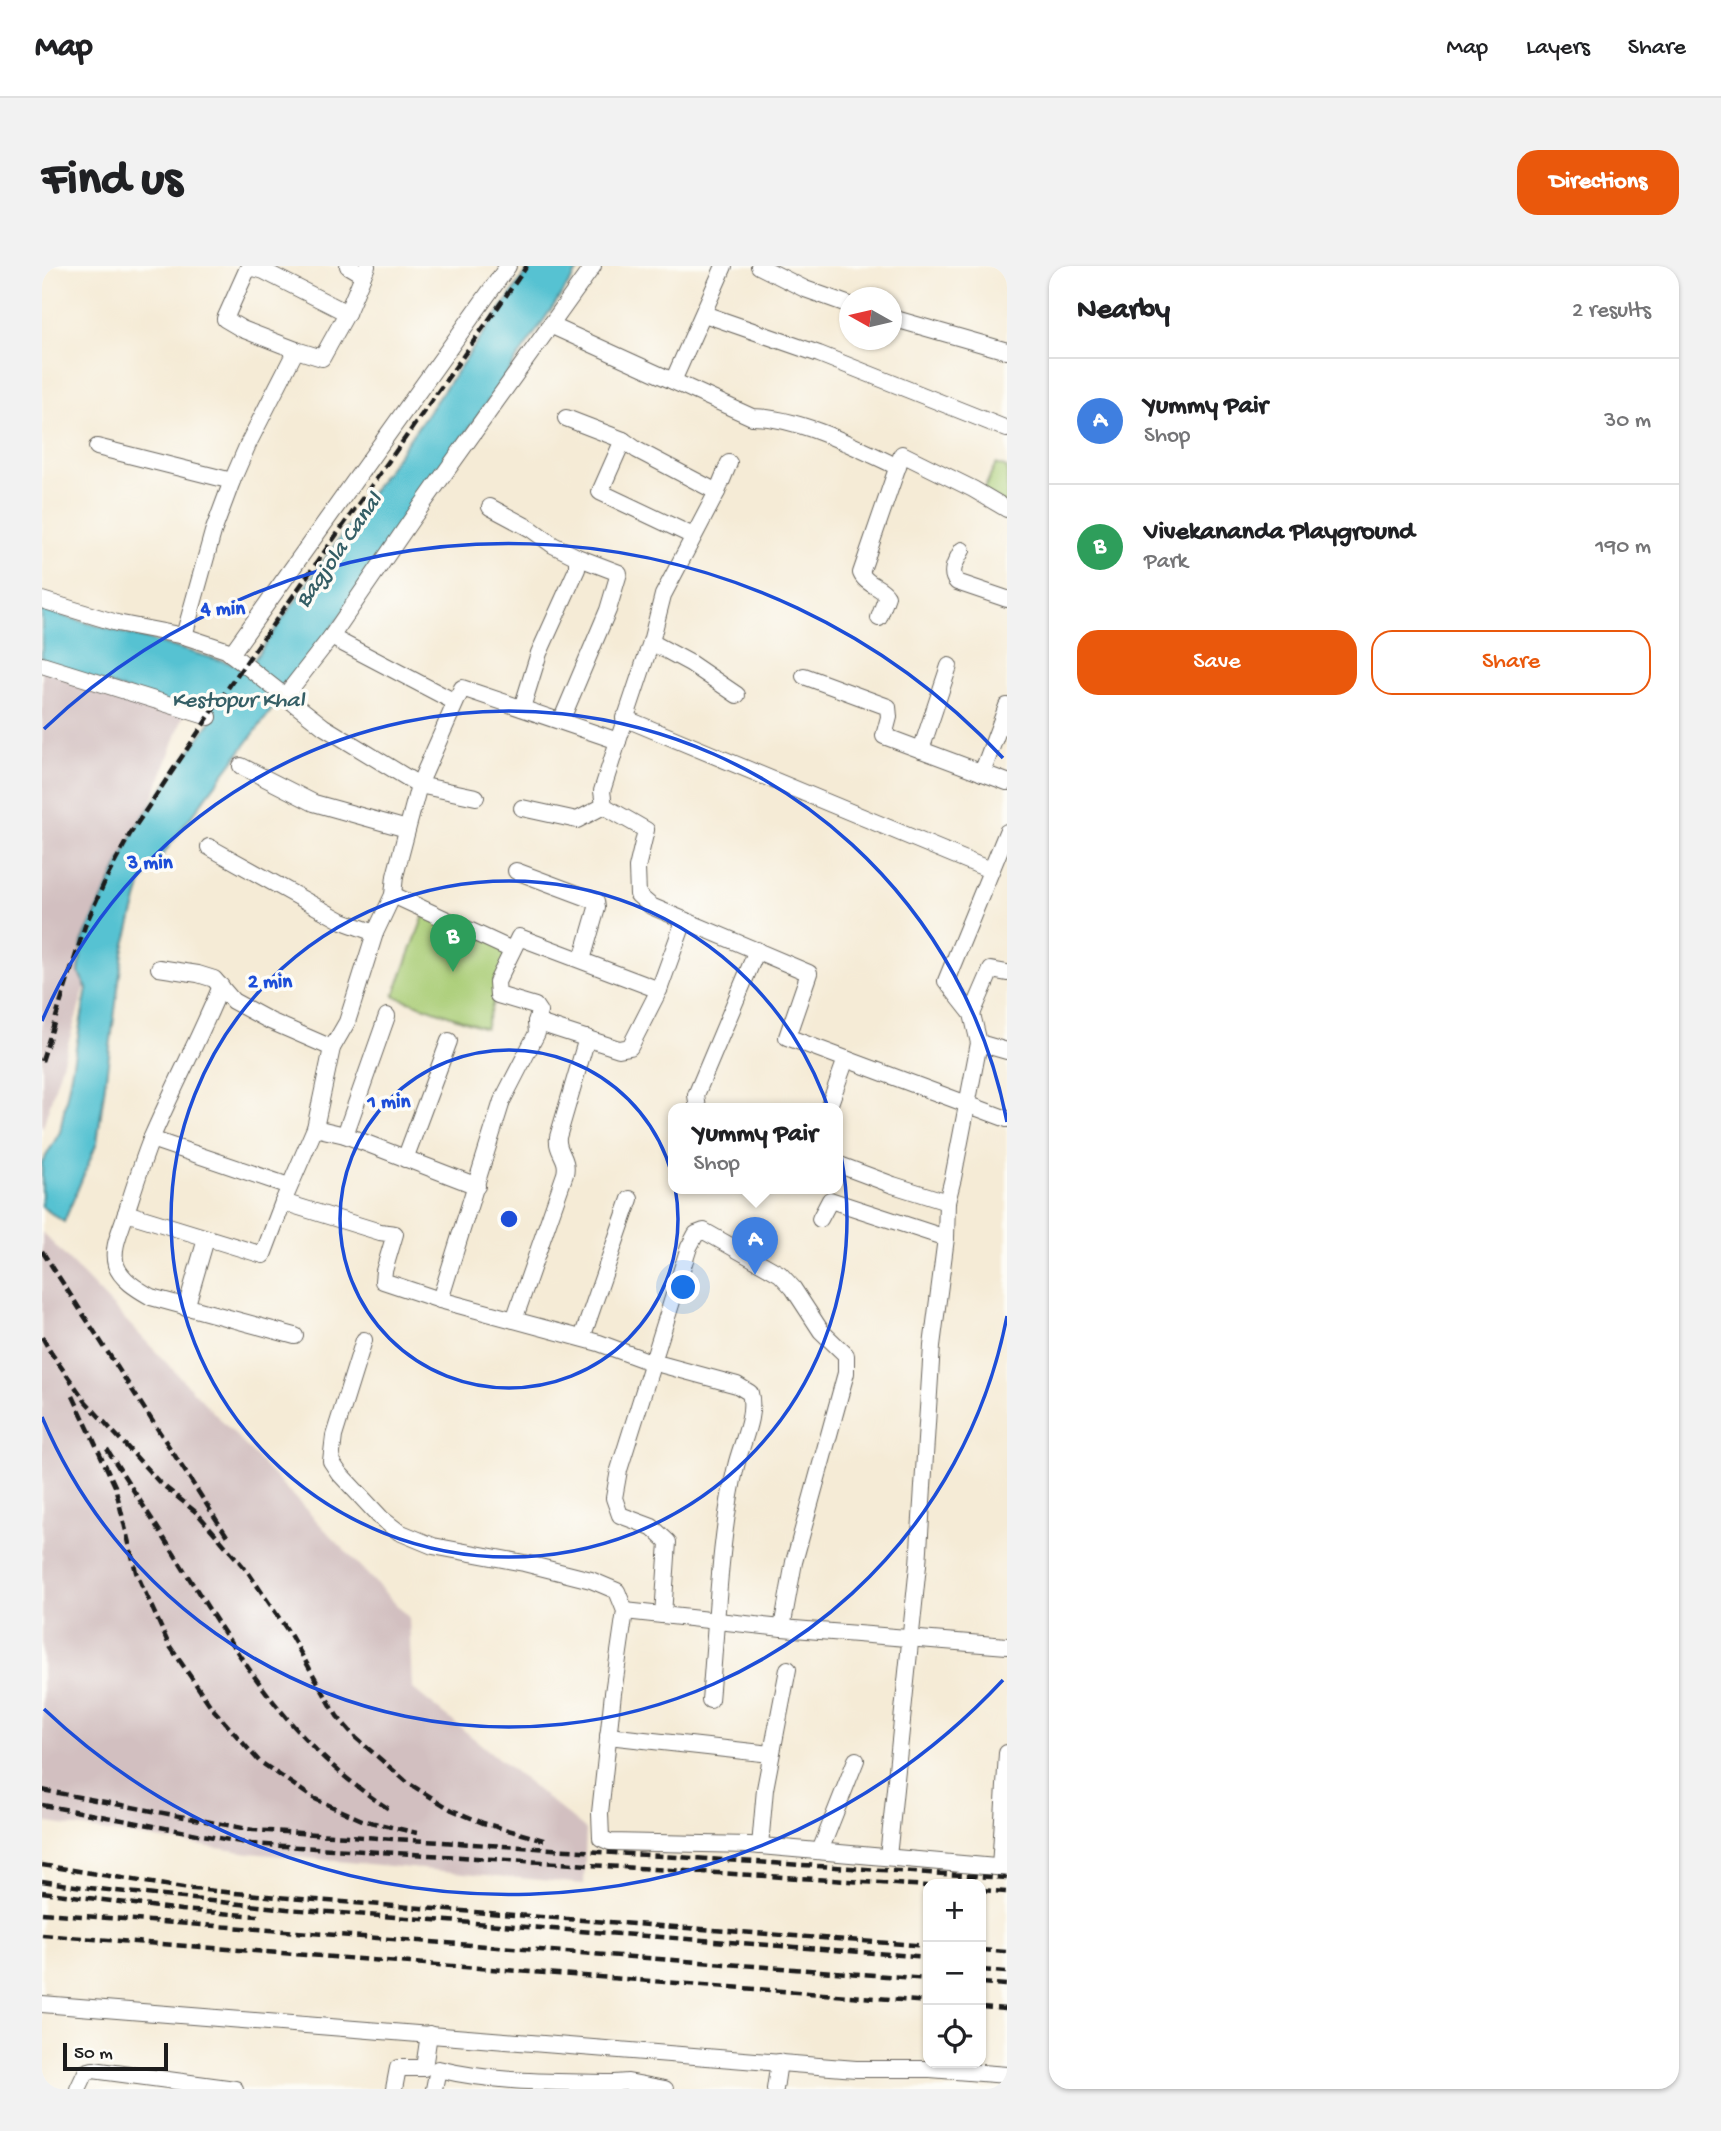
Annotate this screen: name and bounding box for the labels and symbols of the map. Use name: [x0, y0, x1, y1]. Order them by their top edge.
north arrow: [839, 287, 902, 350]
water label: Bagjola Canal: [291, 487, 390, 613]
text: 4 min: [200, 598, 246, 623]
water label: Kestopur Khal: [172, 688, 306, 715]
text: 3 min: [126, 852, 174, 877]
pin: B: [430, 914, 476, 972]
text: 2 min: [248, 971, 293, 996]
text: 1 min: [367, 1091, 411, 1116]
centre of rings: [497, 1207, 521, 1231]
pin: A: [732, 1217, 778, 1275]
your location: [666, 1270, 700, 1304]
scale bar: [63, 2040, 168, 2072]

